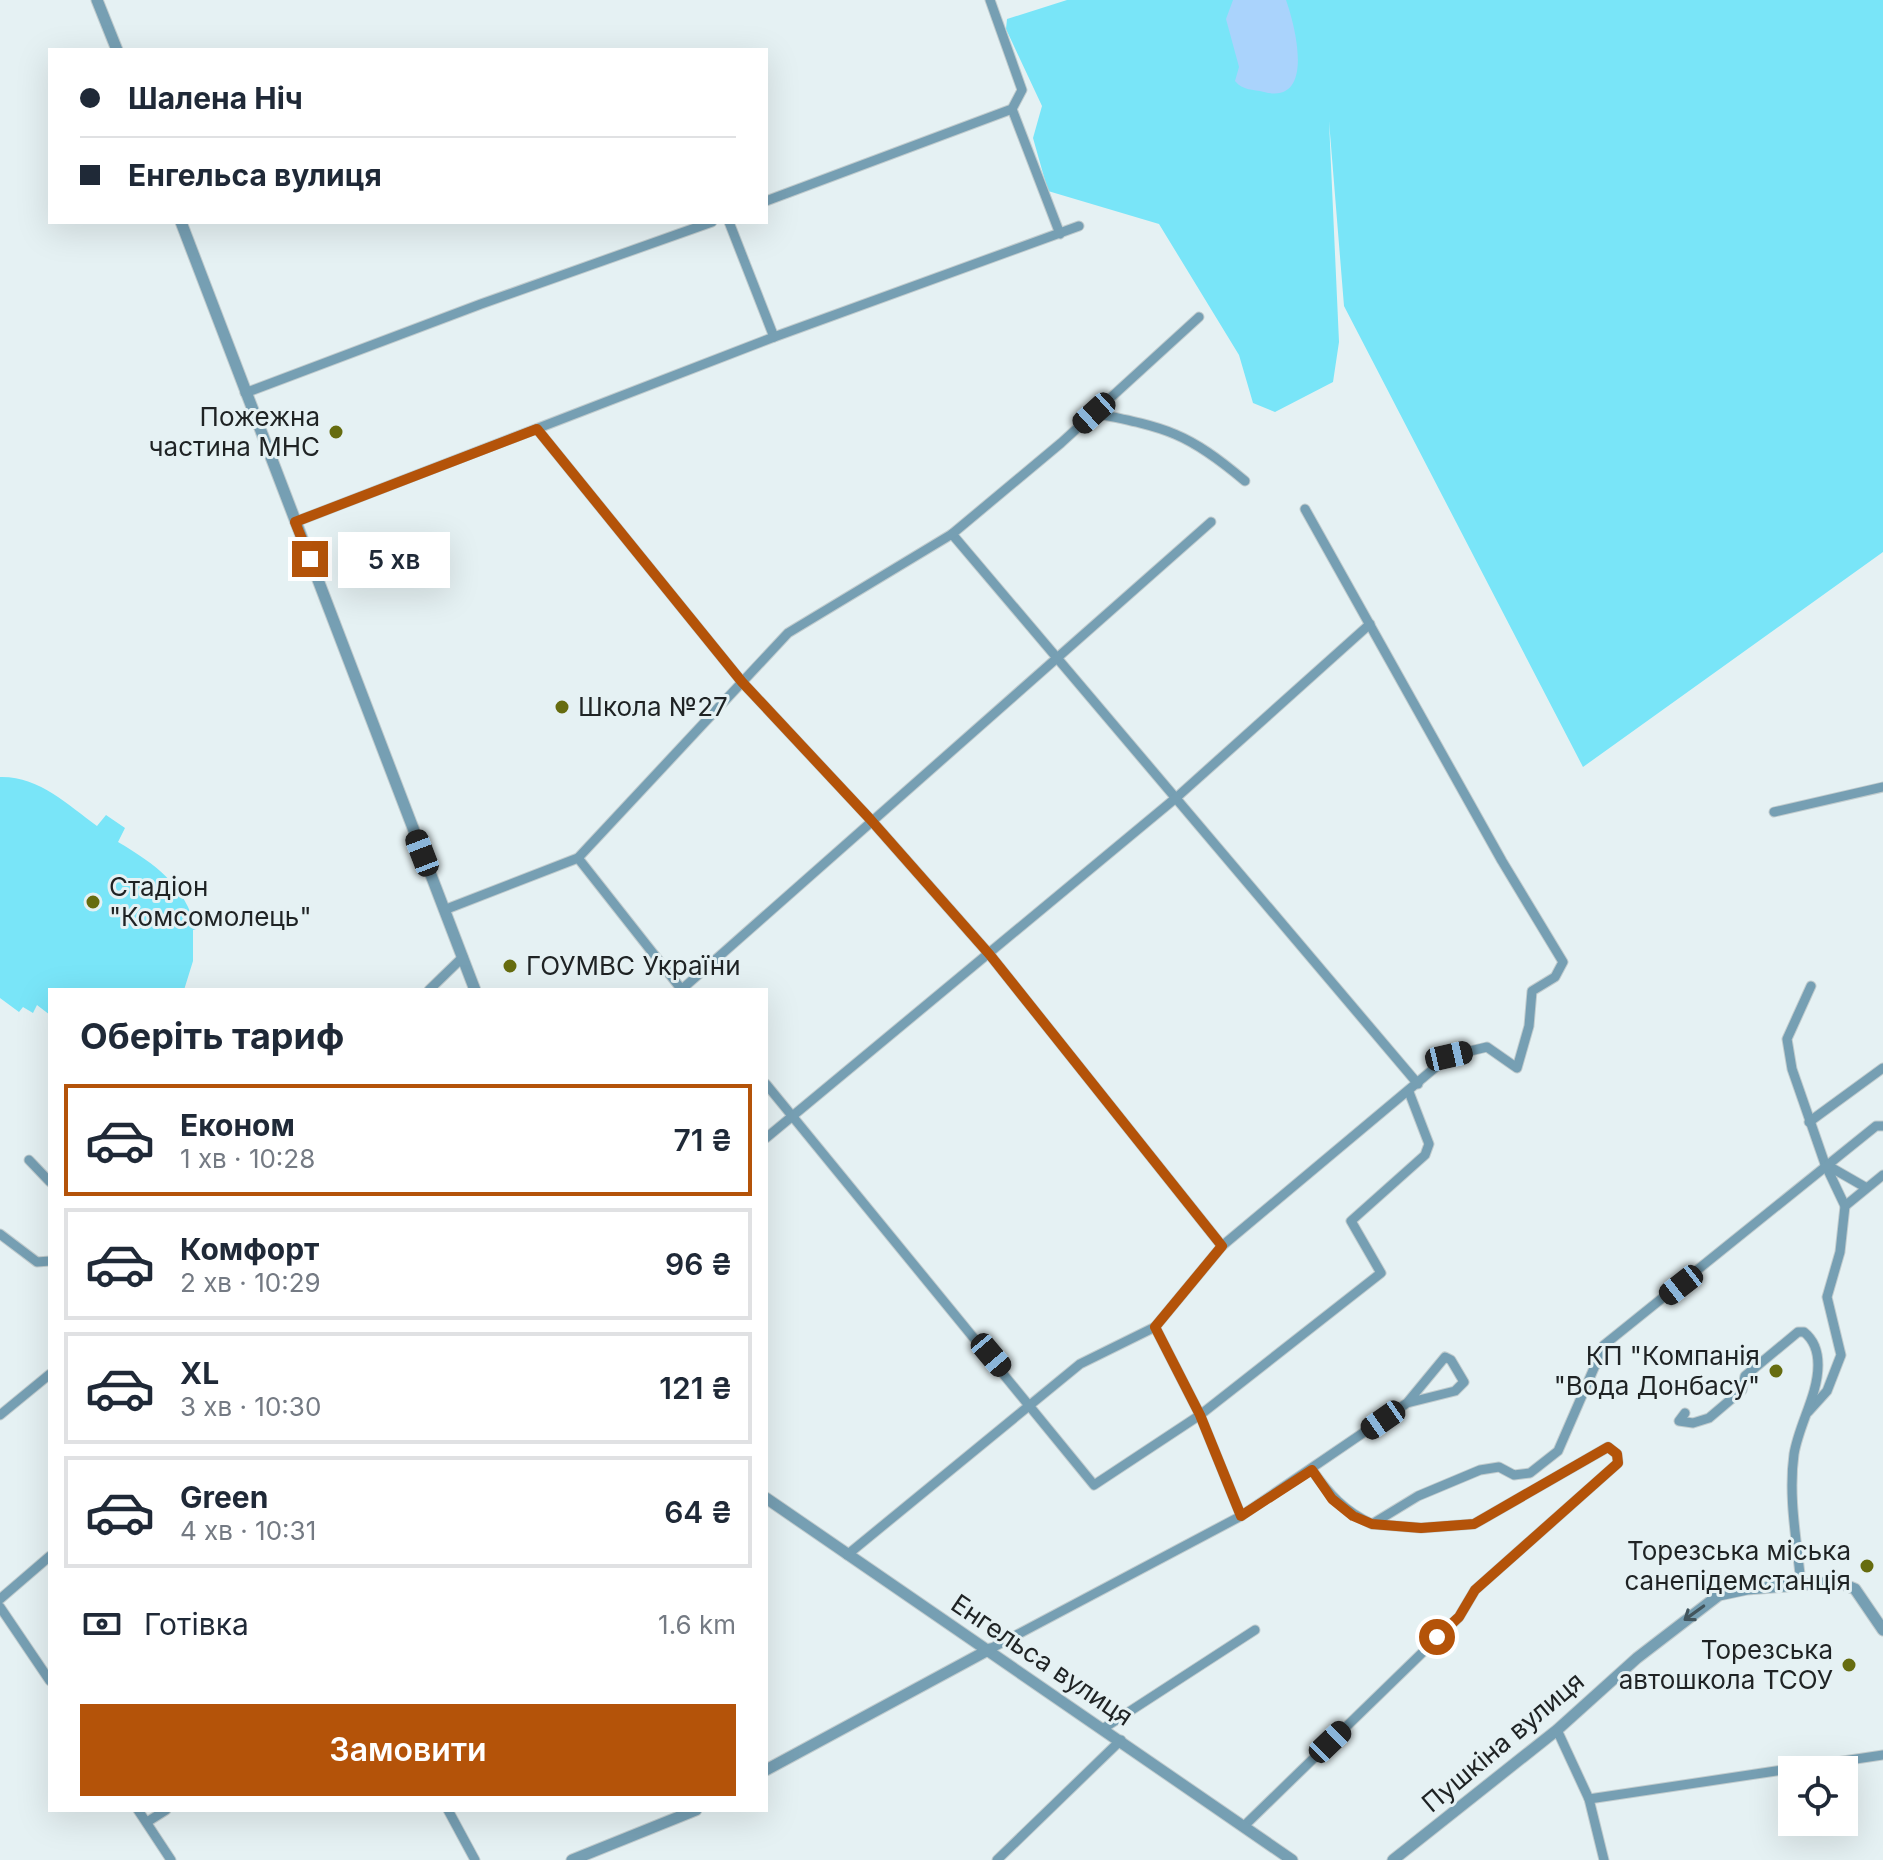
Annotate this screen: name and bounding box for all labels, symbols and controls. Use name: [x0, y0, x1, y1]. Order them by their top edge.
text: Шалена Нiч: [128, 80, 303, 116]
text: Енгельса вулиця: [128, 157, 382, 193]
car: [1068, 388, 1120, 438]
place label: Пожежна частина МНС: [149, 401, 320, 462]
marker: Пожежна частина МНС: [327, 423, 345, 441]
callout: 5 хв: [338, 531, 450, 587]
route end: [292, 541, 328, 577]
text: 5 хв: [368, 544, 420, 575]
place label: Школа №27: [578, 691, 728, 722]
marker: Школа №27: [553, 698, 571, 716]
car: [402, 826, 442, 880]
place label: Стадіон "Комсомолець": [109, 871, 312, 932]
marker: Стадіон "Комсомолець": [84, 893, 102, 911]
place label: ГОУМВС України: [526, 950, 741, 981]
marker: ГОУМВС України: [501, 957, 519, 975]
text: Оберіть тариф: [80, 1014, 344, 1058]
car: [1423, 1039, 1475, 1073]
icon: car: [84, 1104, 156, 1176]
text: Економ: [180, 1107, 295, 1143]
text: 71 ₴: [673, 1122, 732, 1158]
text: 1 хв · 10:28: [180, 1143, 315, 1174]
icon: car: [84, 1228, 156, 1300]
text: Комфорт: [180, 1231, 319, 1267]
text: 96 ₴: [665, 1246, 732, 1282]
car: [1655, 1261, 1707, 1309]
text: 2 хв · 10:29: [180, 1267, 321, 1298]
car: [966, 1329, 1016, 1381]
place label: КП "Компанія "Вода Донбасу": [1554, 1340, 1760, 1401]
icon: car: [84, 1352, 156, 1424]
text: XL: [180, 1355, 219, 1391]
marker: КП "Компанія "Вода Донбасу": [1767, 1362, 1785, 1380]
text: 121 ₴: [659, 1370, 732, 1406]
text: 3 хв · 10:30: [180, 1391, 321, 1422]
car: [1356, 1396, 1410, 1444]
icon: car: [84, 1476, 156, 1548]
text: Green: [180, 1479, 268, 1515]
text: 64 ₴: [664, 1494, 732, 1530]
text: 4 хв · 10:31: [180, 1515, 316, 1546]
place label: Торезська міська санепідемстанція: [1625, 1535, 1851, 1596]
marker: Торезська міська санепідемстанція: [1858, 1557, 1876, 1575]
street label: Енгельса вулиця: [946, 1587, 1139, 1732]
icon: cash: [80, 1602, 124, 1646]
one-way arrow: [1684, 1604, 1705, 1621]
text: Готівка: [144, 1606, 249, 1642]
text: 1.6 km: [658, 1609, 736, 1640]
route start: [1419, 1619, 1455, 1655]
place label: Торезська автошкола ТСОУ: [1619, 1634, 1833, 1695]
marker: Торезська автошкола ТСОУ: [1840, 1656, 1858, 1674]
street label: Пушкіна вулиця: [1416, 1665, 1590, 1818]
button: Замовити: [80, 1704, 736, 1796]
car: [1304, 1717, 1356, 1767]
map controls: [1778, 1756, 1858, 1836]
button: locate: [1778, 1756, 1858, 1836]

